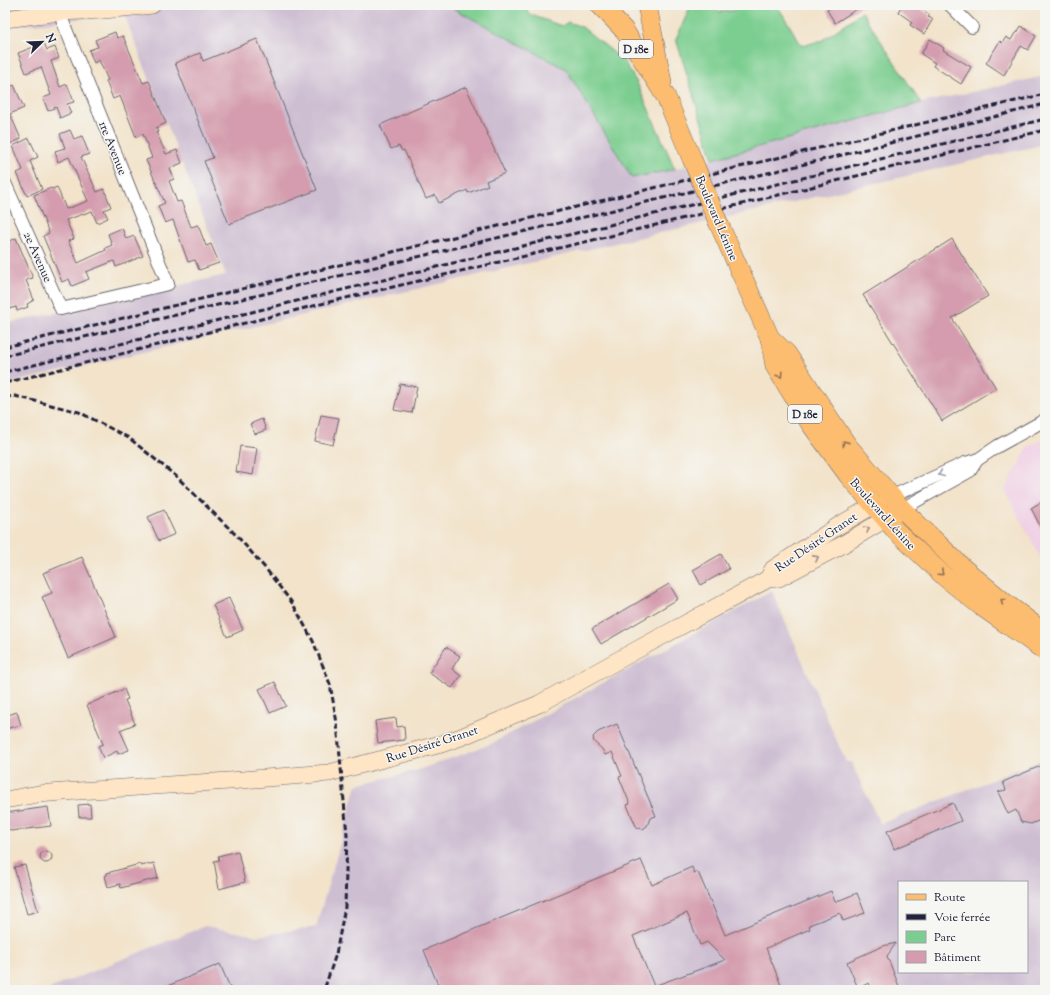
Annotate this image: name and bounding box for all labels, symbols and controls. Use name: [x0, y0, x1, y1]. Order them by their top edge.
north arrow: [22, 22, 62, 62]
text: N: [41, 30, 59, 46]
road number: D 18e: [619, 40, 653, 58]
street label: 1re Avenue: [93, 119, 131, 178]
street label: Boulevard Lénine: [690, 173, 742, 264]
street label: 2e Avenue: [18, 229, 56, 286]
one-way arrow: [776, 371, 783, 378]
road number: D 18e: [788, 405, 822, 423]
one-way arrow: [842, 440, 850, 447]
one-way arrow: [938, 469, 946, 477]
street label: Boulevard Lénine: [845, 475, 920, 555]
street label: Rue Désiré Granet: [772, 509, 861, 577]
one-way arrow: [863, 527, 870, 534]
one-way arrow: [812, 556, 820, 563]
one-way arrow: [937, 569, 944, 576]
one-way arrow: [1000, 599, 1008, 606]
street label: Rue Désiré Granet: [384, 722, 481, 768]
legend: [898, 881, 1028, 973]
text: Route: [934, 889, 966, 907]
text: Voie ferrée: [934, 909, 991, 927]
text: Parc: [934, 929, 956, 947]
text: Bâtiment: [934, 949, 981, 967]

